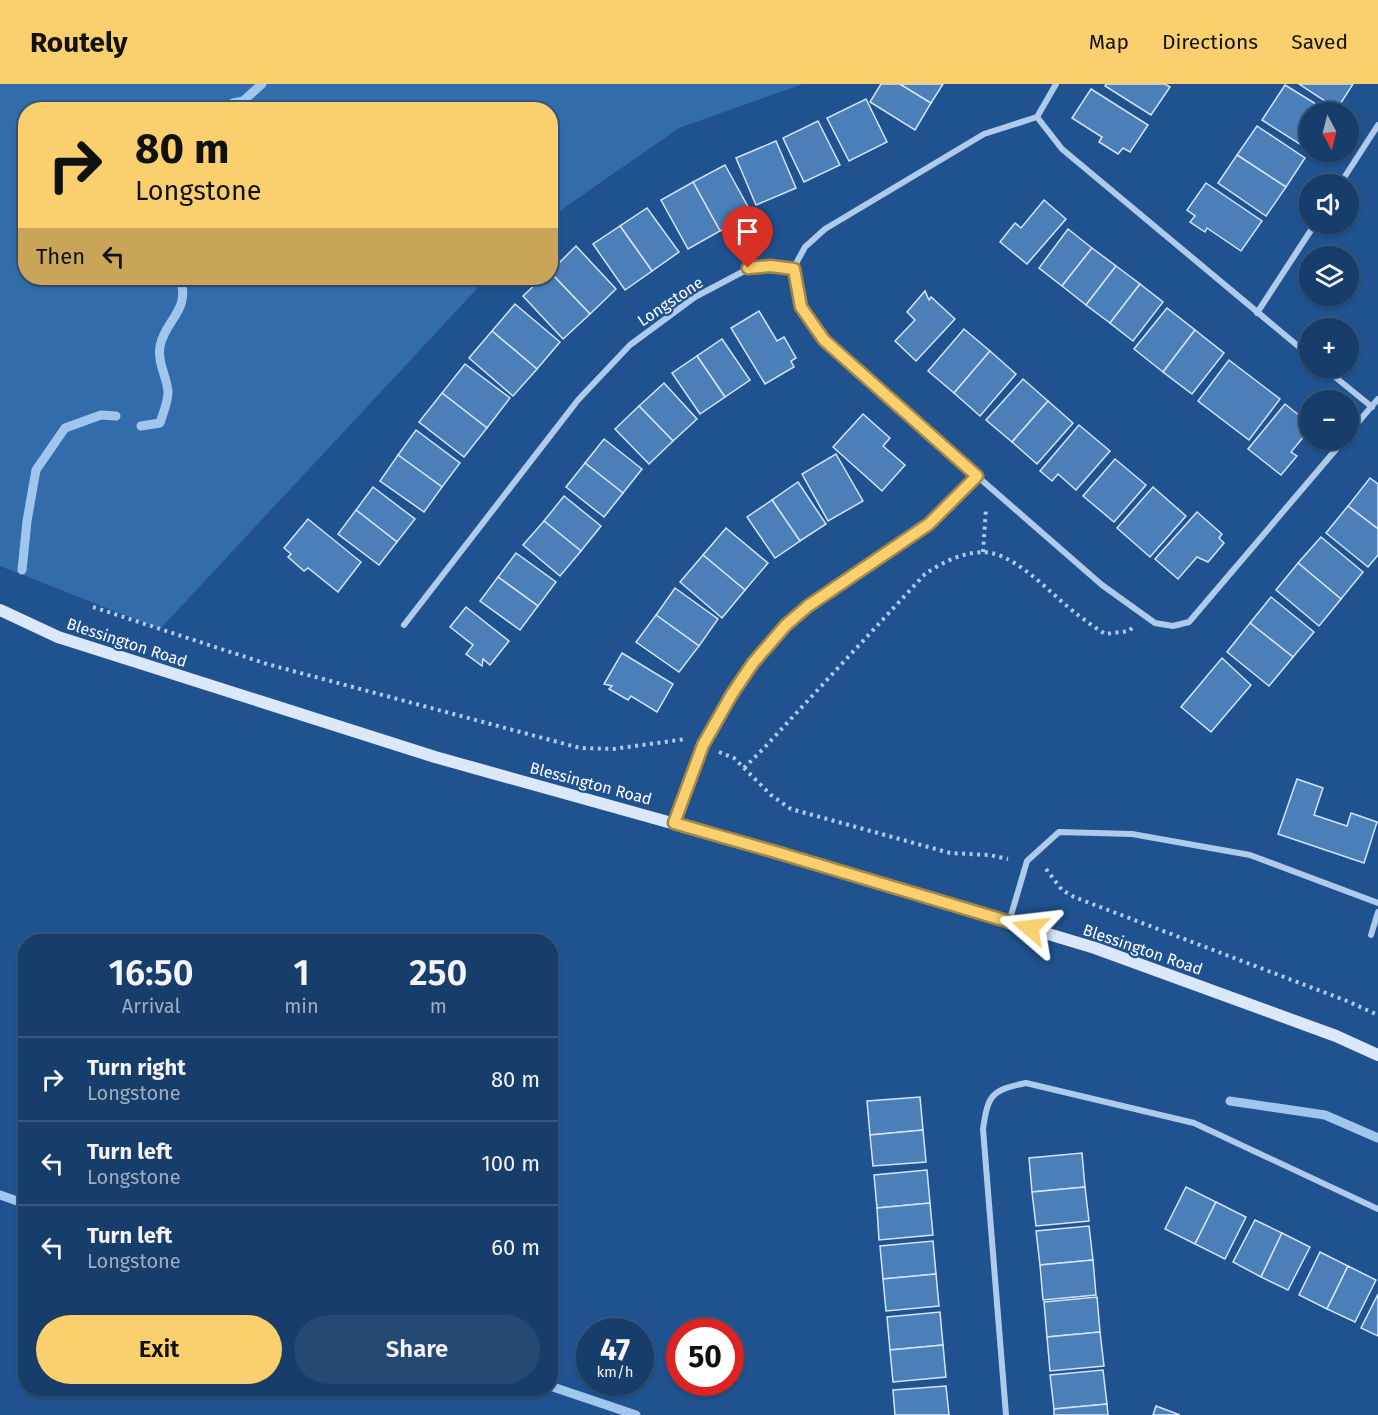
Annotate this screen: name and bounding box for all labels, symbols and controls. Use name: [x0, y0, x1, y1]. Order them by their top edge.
text: Routely: [30, 26, 128, 59]
text: Map: [1089, 29, 1129, 55]
text: Directions: [1162, 29, 1258, 55]
text: Saved: [1291, 29, 1348, 55]
north arrow: [1299, 102, 1359, 162]
map controls: [1299, 102, 1359, 450]
text: 80 m: [135, 124, 229, 174]
icon: right: [36, 126, 114, 204]
button: sound: [1299, 174, 1359, 234]
text: Longstone: [135, 175, 261, 207]
pin: [722, 206, 773, 268]
icon: arrive: [731, 215, 764, 248]
icon: left: [97, 240, 130, 273]
text: Then: [36, 243, 85, 270]
button: layers: [1299, 246, 1359, 306]
street label: Longstone: [634, 273, 707, 330]
button: +: [1299, 318, 1359, 378]
button: −: [1299, 390, 1359, 450]
street label: Blessington Road: [64, 614, 189, 671]
street label: Blessington Road: [528, 758, 654, 809]
position arrow: [998, 896, 1062, 960]
street label: Blessington Road: [1080, 920, 1205, 979]
text: 16:50: [109, 951, 194, 995]
text: 1: [293, 951, 310, 995]
text: 250: [409, 951, 467, 995]
text: Arrival: [122, 994, 180, 1018]
text: min: [284, 994, 319, 1018]
text: m: [430, 994, 447, 1018]
text: Turn right: [87, 1054, 186, 1081]
icon: right: [36, 1063, 69, 1096]
text: 80 m: [491, 1066, 540, 1093]
text: Longstone: [87, 1081, 181, 1105]
text: Turn left: [87, 1138, 172, 1165]
icon: left: [36, 1147, 69, 1180]
text: 100 m: [481, 1150, 540, 1177]
text: Longstone: [87, 1165, 181, 1189]
text: Turn left: [87, 1222, 172, 1249]
icon: left: [36, 1231, 69, 1264]
text: 60 m: [491, 1234, 540, 1261]
text: Longstone: [87, 1249, 181, 1273]
button: Exit: [36, 1315, 282, 1384]
button: Share: [294, 1315, 540, 1384]
speed limit sign: 50: [666, 1318, 744, 1396]
text: 47: [600, 1332, 630, 1368]
text: km/h: [596, 1363, 634, 1381]

